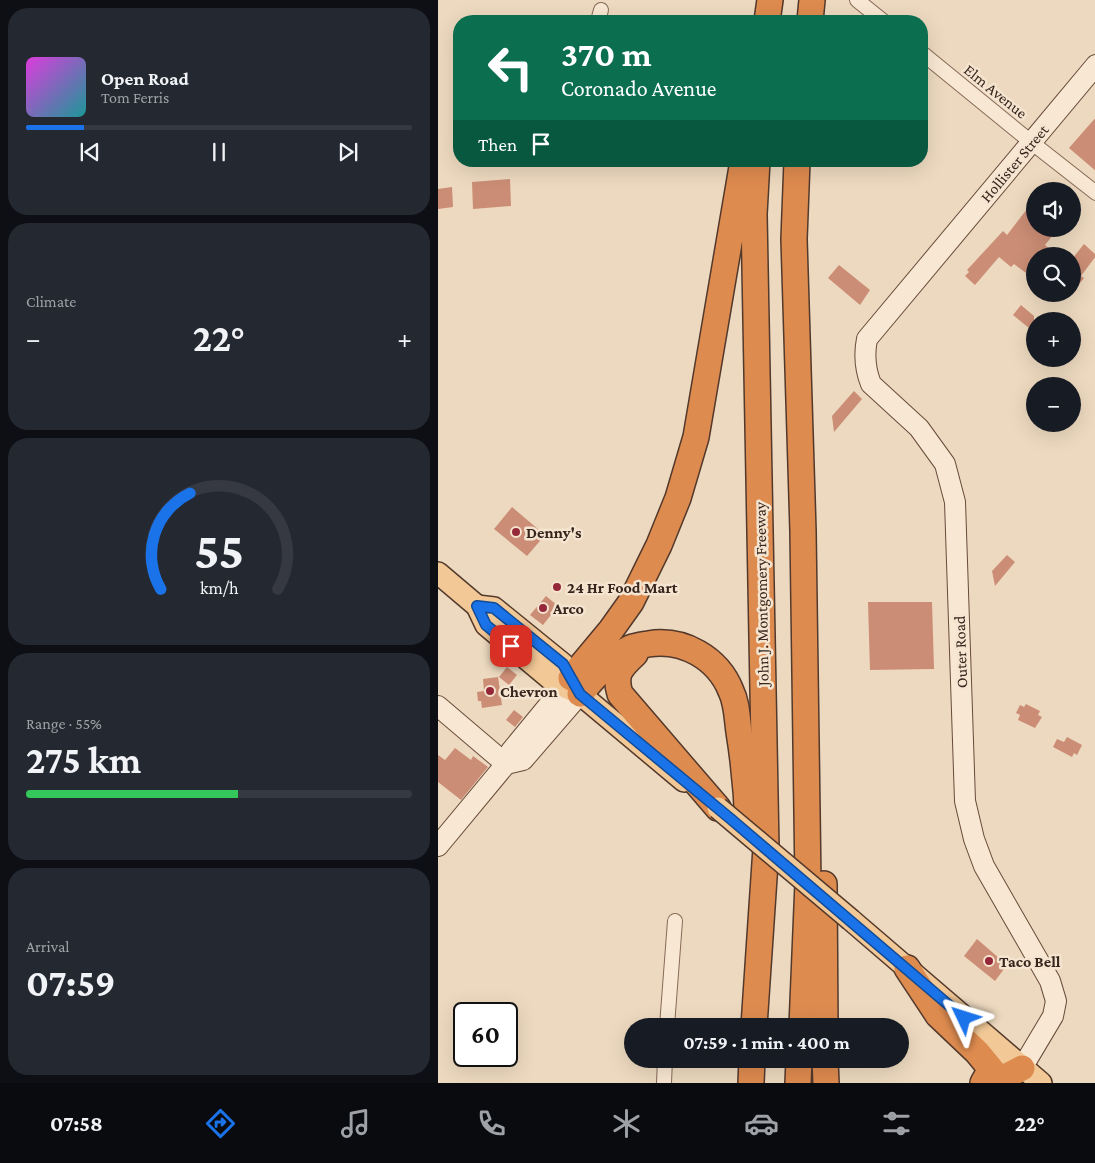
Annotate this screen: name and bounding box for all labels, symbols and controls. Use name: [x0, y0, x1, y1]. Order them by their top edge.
icon: left: [478, 35, 543, 100]
text: 370 m: [561, 35, 652, 74]
street label: Elm Avenue: [961, 61, 1031, 122]
text: Open Road: [101, 68, 189, 89]
text: Coronado Avenue: [561, 76, 716, 101]
text: Tom Ferris: [101, 89, 169, 106]
street label: Hollister Street: [977, 121, 1052, 205]
icon: arrive: [527, 130, 555, 158]
text: Then: [478, 134, 517, 155]
icon: previous: [76, 138, 104, 166]
icon: pause: [205, 138, 233, 166]
icon: next: [334, 138, 362, 166]
map controls: [1026, 182, 1081, 432]
button: sound: [1026, 182, 1081, 237]
button: search: [1026, 247, 1081, 302]
text: Climate: [26, 293, 76, 310]
button: +: [1026, 312, 1081, 367]
text: 22°: [193, 317, 245, 359]
text: −: [26, 323, 41, 354]
text: +: [397, 323, 412, 354]
button: −: [1026, 377, 1081, 432]
street label: John J. Montgomery Freeway: [751, 501, 773, 688]
text: 55: [194, 521, 244, 579]
place label: Denny's: [526, 524, 582, 541]
marker: Denny's: [510, 526, 522, 538]
text: km/h: [200, 578, 239, 598]
place label: 24 Hr Food Mart: [567, 579, 678, 596]
marker: 24 Hr Food Mart: [551, 581, 563, 593]
place label: Arco: [552, 600, 584, 617]
marker: Arco: [537, 602, 549, 614]
street label: Outer Road: [951, 615, 970, 689]
pin: [490, 625, 532, 667]
icon: arrive: [497, 632, 525, 660]
place label: Chevron: [500, 683, 558, 700]
marker: Chevron: [484, 685, 496, 697]
text: Range · 55%: [26, 715, 102, 732]
text: 275 km: [26, 739, 141, 781]
text: Arrival: [26, 938, 70, 955]
place label: Taco Bell: [999, 953, 1061, 970]
marker: Taco Bell: [983, 955, 995, 967]
text: 07:59: [26, 962, 115, 1004]
position arrow: [937, 991, 989, 1043]
speed limit sign: 60: [453, 1002, 518, 1067]
text: 07:59 · 1 min · 400 m: [683, 1032, 850, 1053]
icon: directions: [203, 1106, 238, 1141]
icon: music: [338, 1106, 373, 1141]
icon: phone: [474, 1106, 509, 1141]
icon: climate: [609, 1106, 644, 1141]
icon: car: [744, 1106, 779, 1141]
icon: filters: [879, 1106, 914, 1141]
text: 07:58: [50, 1111, 103, 1136]
text: 22°: [1015, 1111, 1045, 1136]

